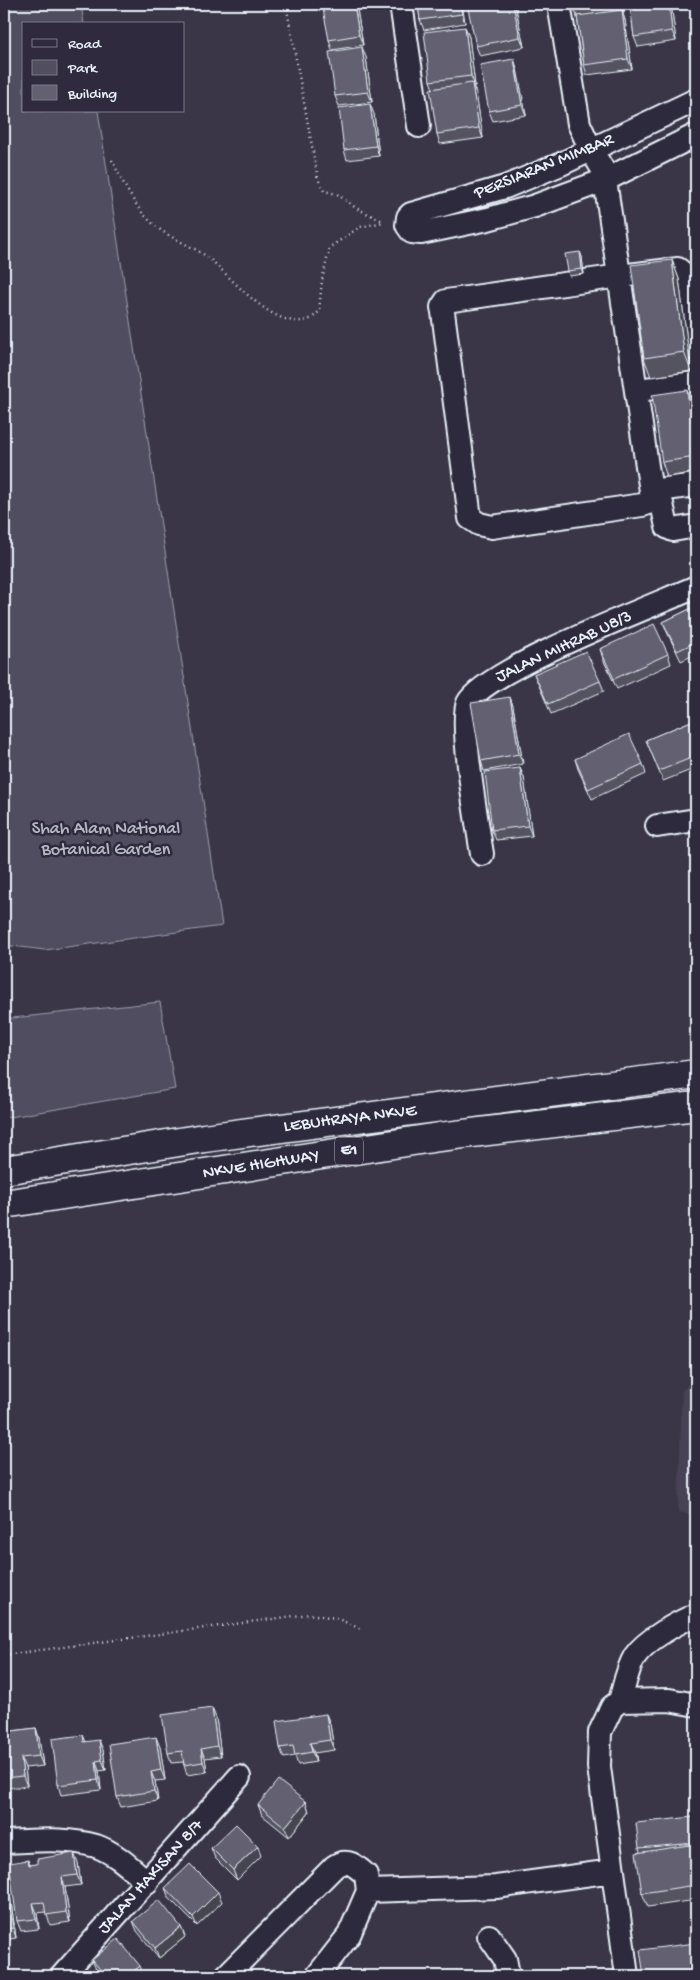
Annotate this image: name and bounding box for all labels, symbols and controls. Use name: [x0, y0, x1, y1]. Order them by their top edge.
legend: [22, 22, 185, 112]
text: Road: [68, 36, 102, 54]
text: Park: [67, 60, 98, 78]
text: Building: [67, 86, 117, 104]
street label: PERSIARAN MIMBAR: [470, 129, 617, 205]
street label: JALAN MIHRAB U8/3: [493, 606, 635, 688]
park label: Shah Alam National Botanical Garden: [32, 819, 180, 861]
street label: LEBUHRAYA NKVE: [282, 1100, 418, 1138]
road number: E1: [335, 1138, 363, 1164]
street label: NKVE HIGHWAY: [201, 1145, 321, 1185]
street label: JALAN HAKISAN 8/7: [94, 1815, 208, 1939]

